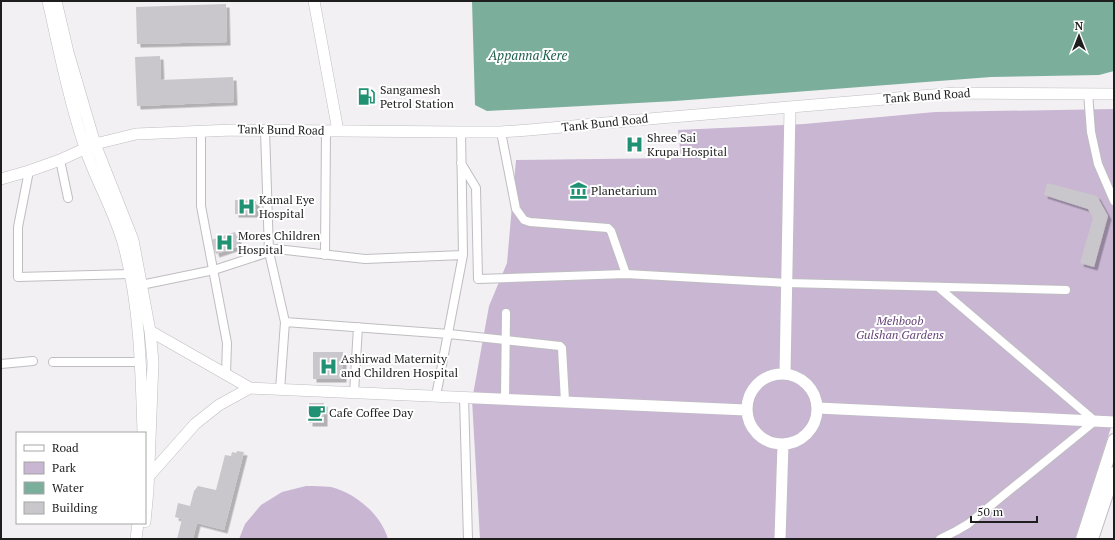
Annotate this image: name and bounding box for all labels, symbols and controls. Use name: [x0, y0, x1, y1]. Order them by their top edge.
north arrow: [1059, 16, 1099, 56]
text: N: [1075, 19, 1084, 33]
water label: Appanna Kere: [488, 46, 568, 64]
place label: Sangamesh Petrol Station: [380, 82, 454, 111]
street label: Tank Bund Road: [883, 85, 971, 106]
fuel station icon: Sangamesh Petrol Station: [357, 87, 377, 107]
street label: Tank Bund Road: [561, 110, 649, 135]
street label: Tank Bund Road: [237, 121, 325, 138]
place label: Shree Sai Krupa Hospital: [647, 130, 728, 159]
hospital icon: Shree Sai Krupa Hospital: [624, 135, 644, 155]
museum icon: Planetarium: [568, 181, 588, 201]
place label: Planetarium: [591, 183, 658, 198]
place label: Kamal Eye Hospital: [259, 192, 315, 221]
hospital icon: Kamal Eye Hospital: [236, 197, 256, 217]
place label: Mores Children Hospital: [238, 228, 320, 257]
hospital icon: Mores Children Hospital: [215, 233, 235, 253]
park label: Mehboob Gulshan Gardens: [856, 313, 944, 342]
place label: Ashirwad Maternity and Children Hospital: [341, 351, 459, 380]
hospital icon: Ashirwad Maternity and Children Hospital: [318, 356, 338, 376]
cafe icon: Cafe Coffee Day: [306, 403, 326, 423]
place label: Cafe Coffee Day: [329, 405, 414, 420]
legend: [16, 432, 146, 524]
text: Road: [52, 440, 79, 455]
text: Park: [52, 460, 77, 475]
text: Water: [52, 480, 84, 495]
scale bar: [971, 498, 1037, 524]
text: Building: [52, 500, 98, 515]
text: 50 m: [977, 504, 1004, 519]

